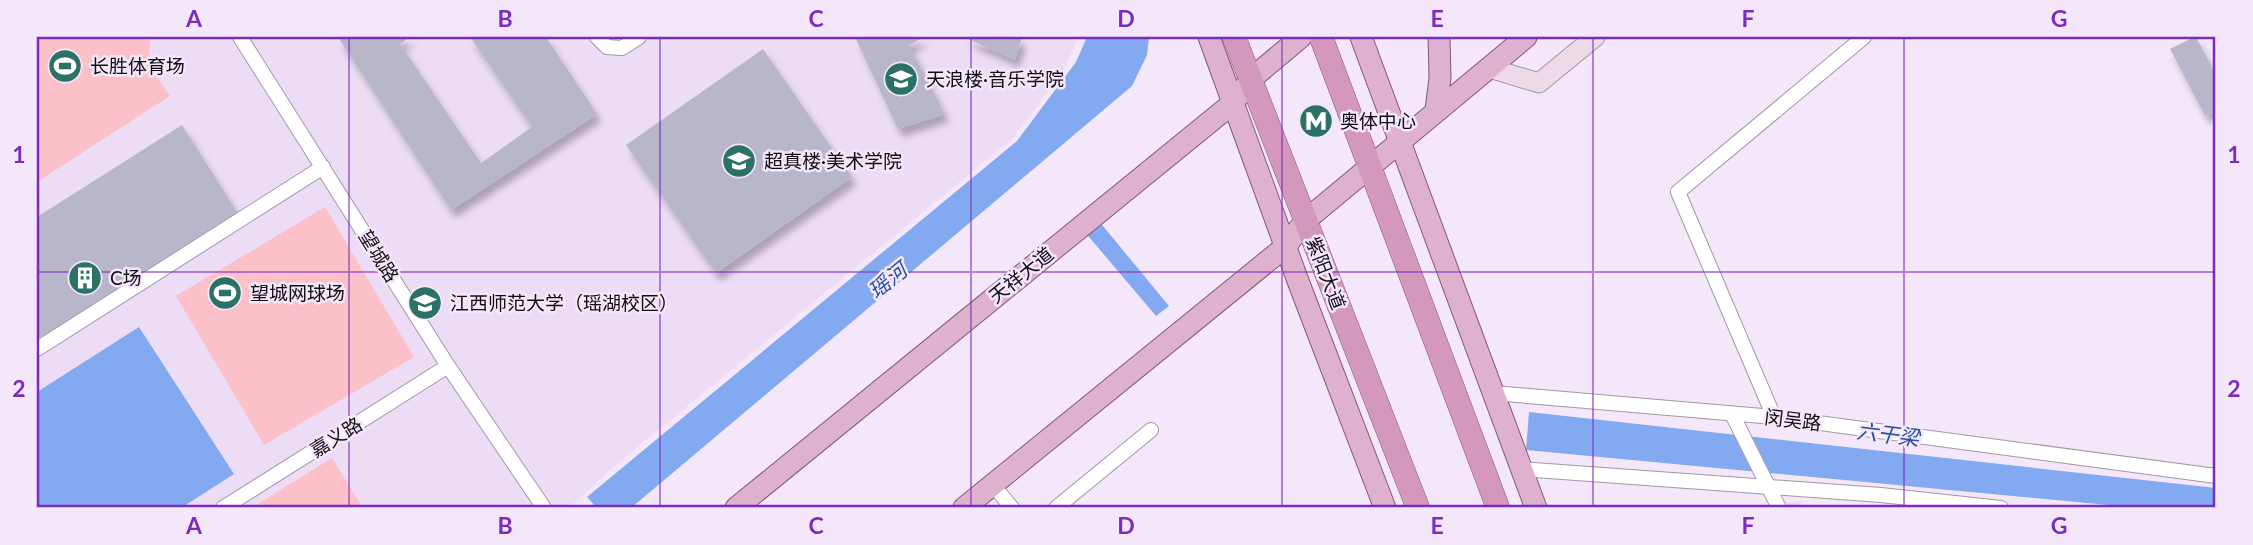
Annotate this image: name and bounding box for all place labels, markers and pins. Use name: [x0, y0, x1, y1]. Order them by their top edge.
sports icon: 长胜体育场: [46, 47, 84, 85]
place label: 长胜体育场: [90, 54, 185, 77]
school or university icon: 天浪楼·音乐学院: [882, 60, 920, 98]
place label: 天浪楼·音乐学院: [926, 67, 1064, 90]
metro station icon: 奥体中心: [1297, 102, 1335, 140]
place label: 奥体中心: [1340, 109, 1416, 132]
school or university icon: 超真楼·美术学院: [720, 142, 758, 180]
place label: 超真楼·美术学院: [764, 149, 902, 172]
building icon: C场: [66, 259, 104, 297]
place label: C场: [110, 266, 142, 289]
sports icon: 望城网球场: [206, 274, 244, 312]
place label: 望城网球场: [250, 281, 345, 304]
school or university icon: 江西师范大学（瑶湖校区）: [406, 284, 444, 322]
place label: 江西师范大学（瑶湖校区）: [450, 291, 678, 314]

